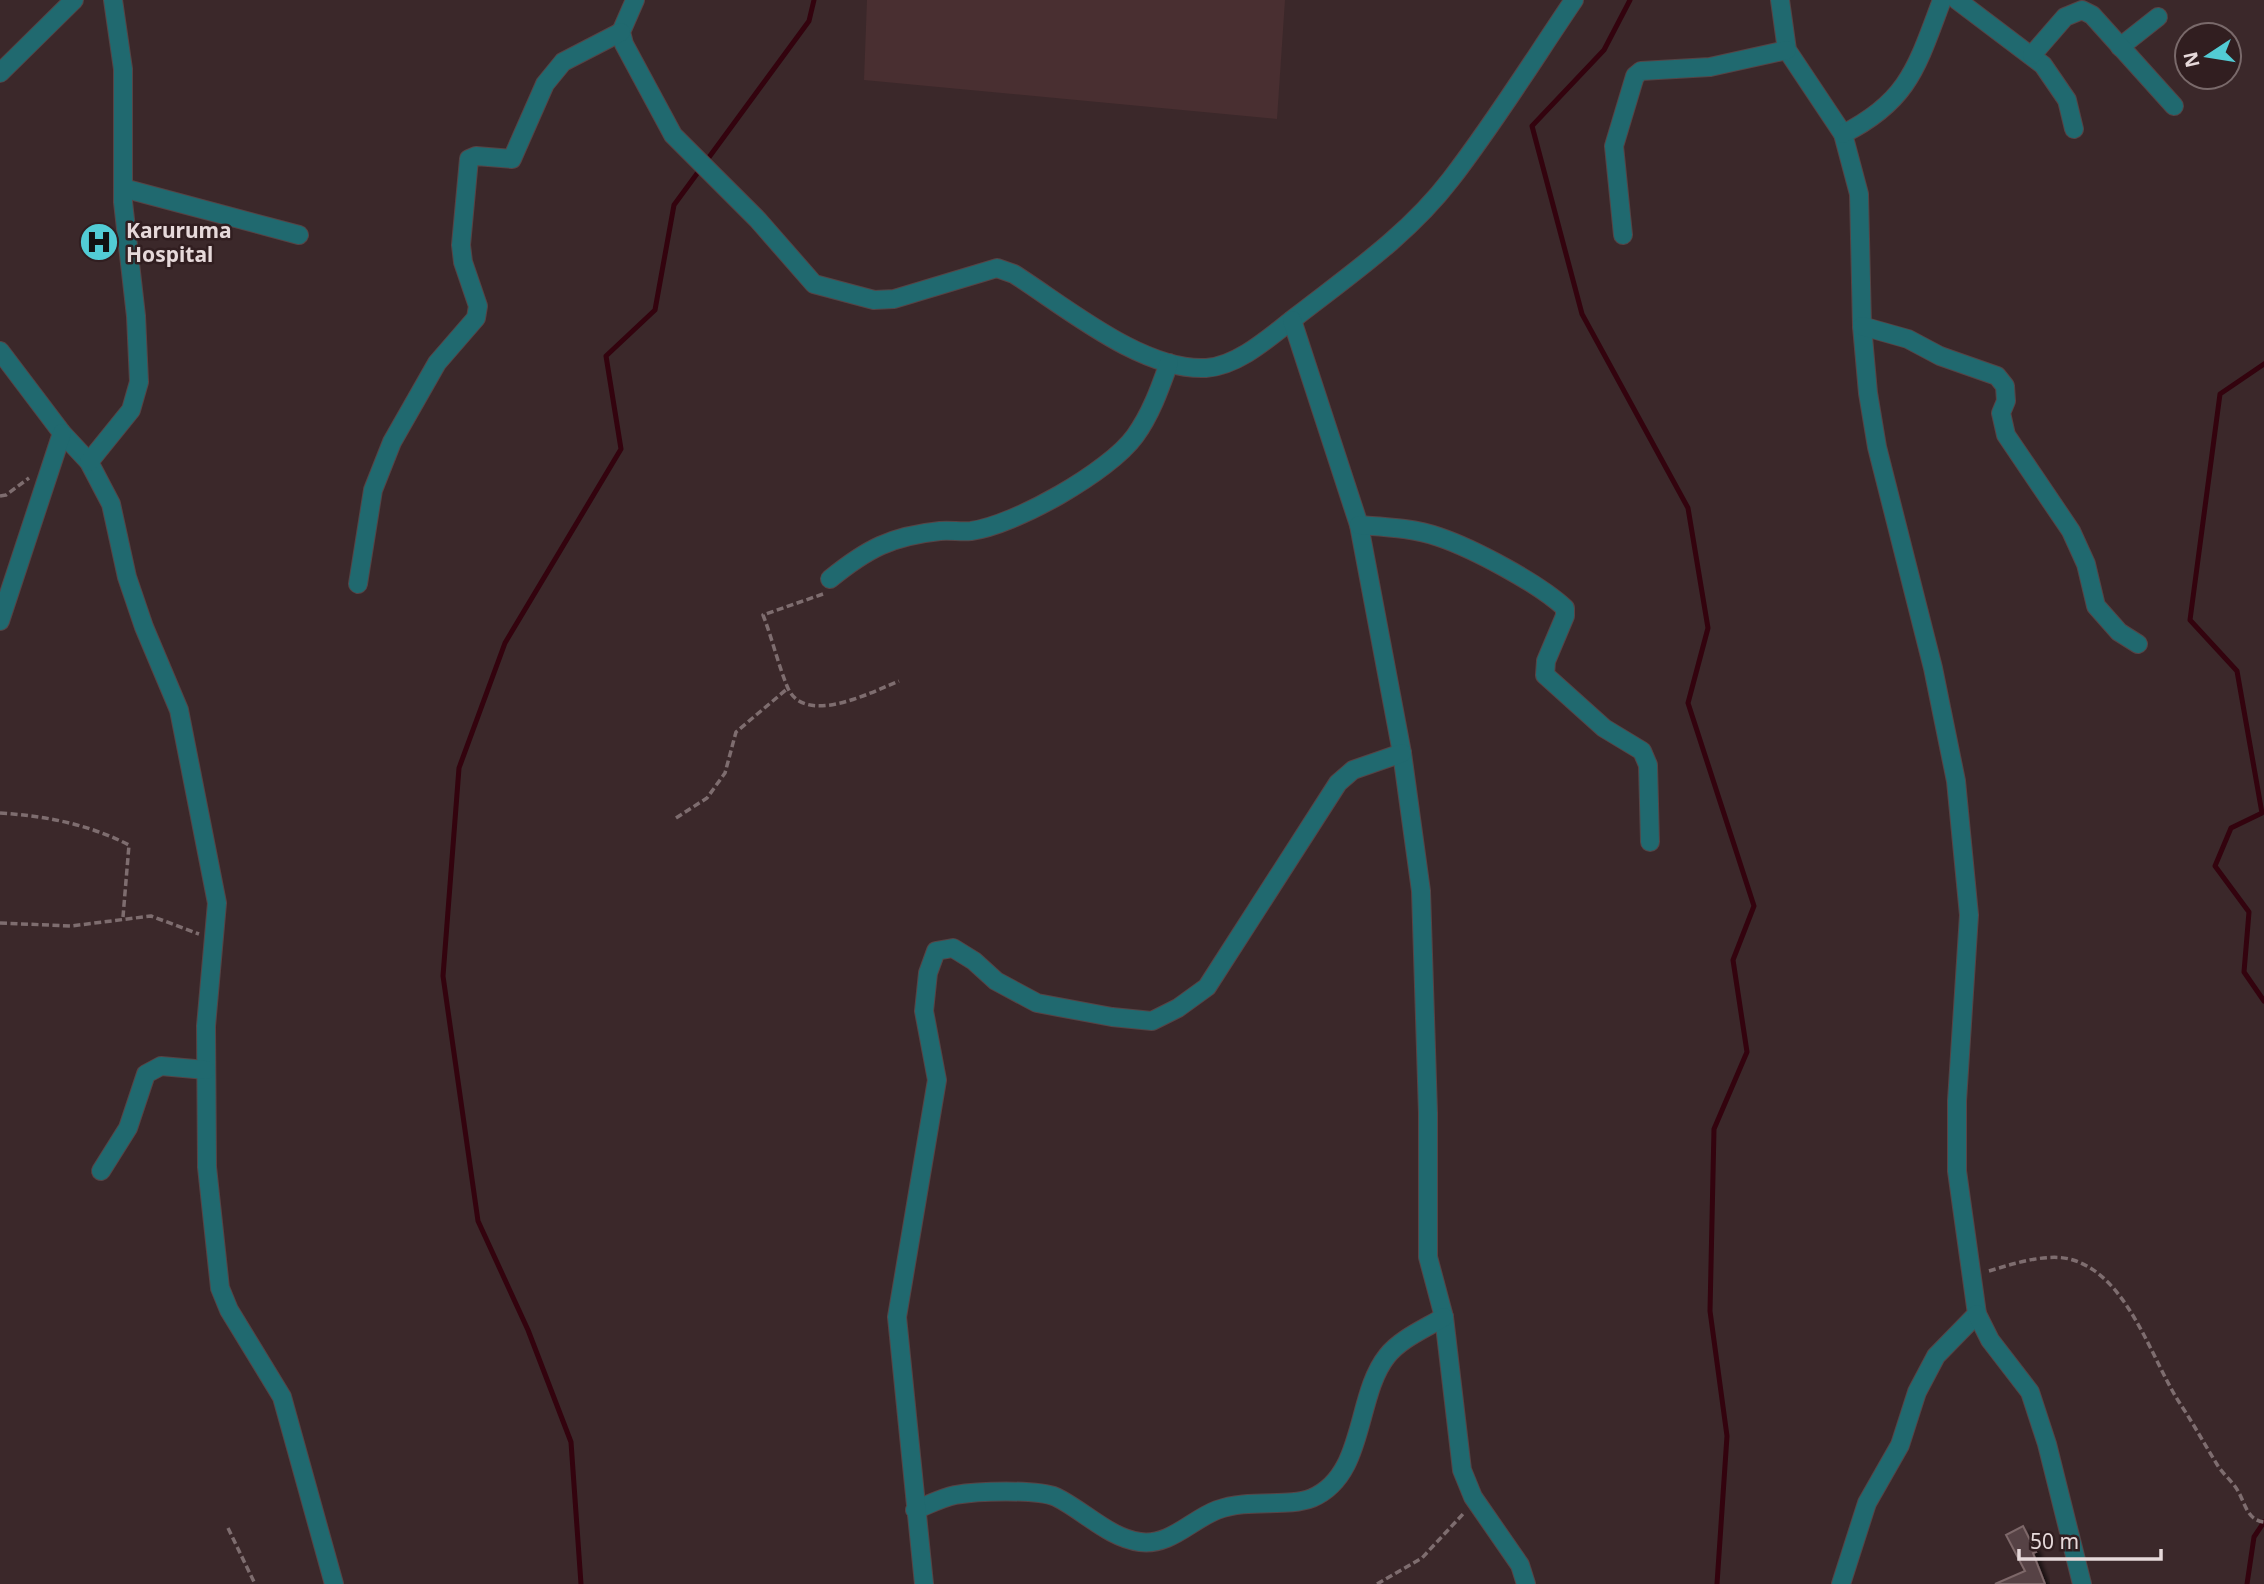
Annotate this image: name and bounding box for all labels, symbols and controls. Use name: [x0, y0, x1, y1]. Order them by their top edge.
north arrow: [2173, 21, 2243, 91]
text: N: [2177, 49, 2206, 70]
place label: Karuruma Hospital: [126, 216, 232, 268]
hospital icon: Karuruma Hospital: [78, 221, 120, 263]
scale bar: [2019, 1518, 2161, 1562]
text: 50 m: [2030, 1527, 2079, 1555]

